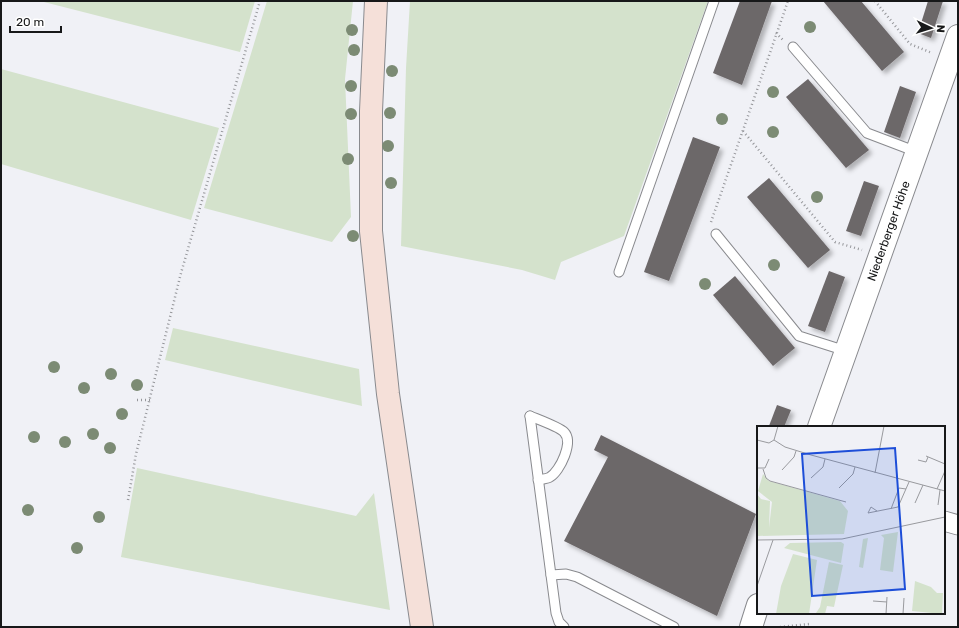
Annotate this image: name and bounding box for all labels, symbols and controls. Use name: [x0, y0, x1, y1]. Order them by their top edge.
scale bar: [10, 8, 61, 34]
north arrow: [911, 8, 951, 48]
text: 20 m: [16, 15, 44, 29]
text: N: [934, 24, 947, 33]
street label: Niederberger Höhe: [864, 179, 913, 283]
inset map: [757, 426, 945, 614]

